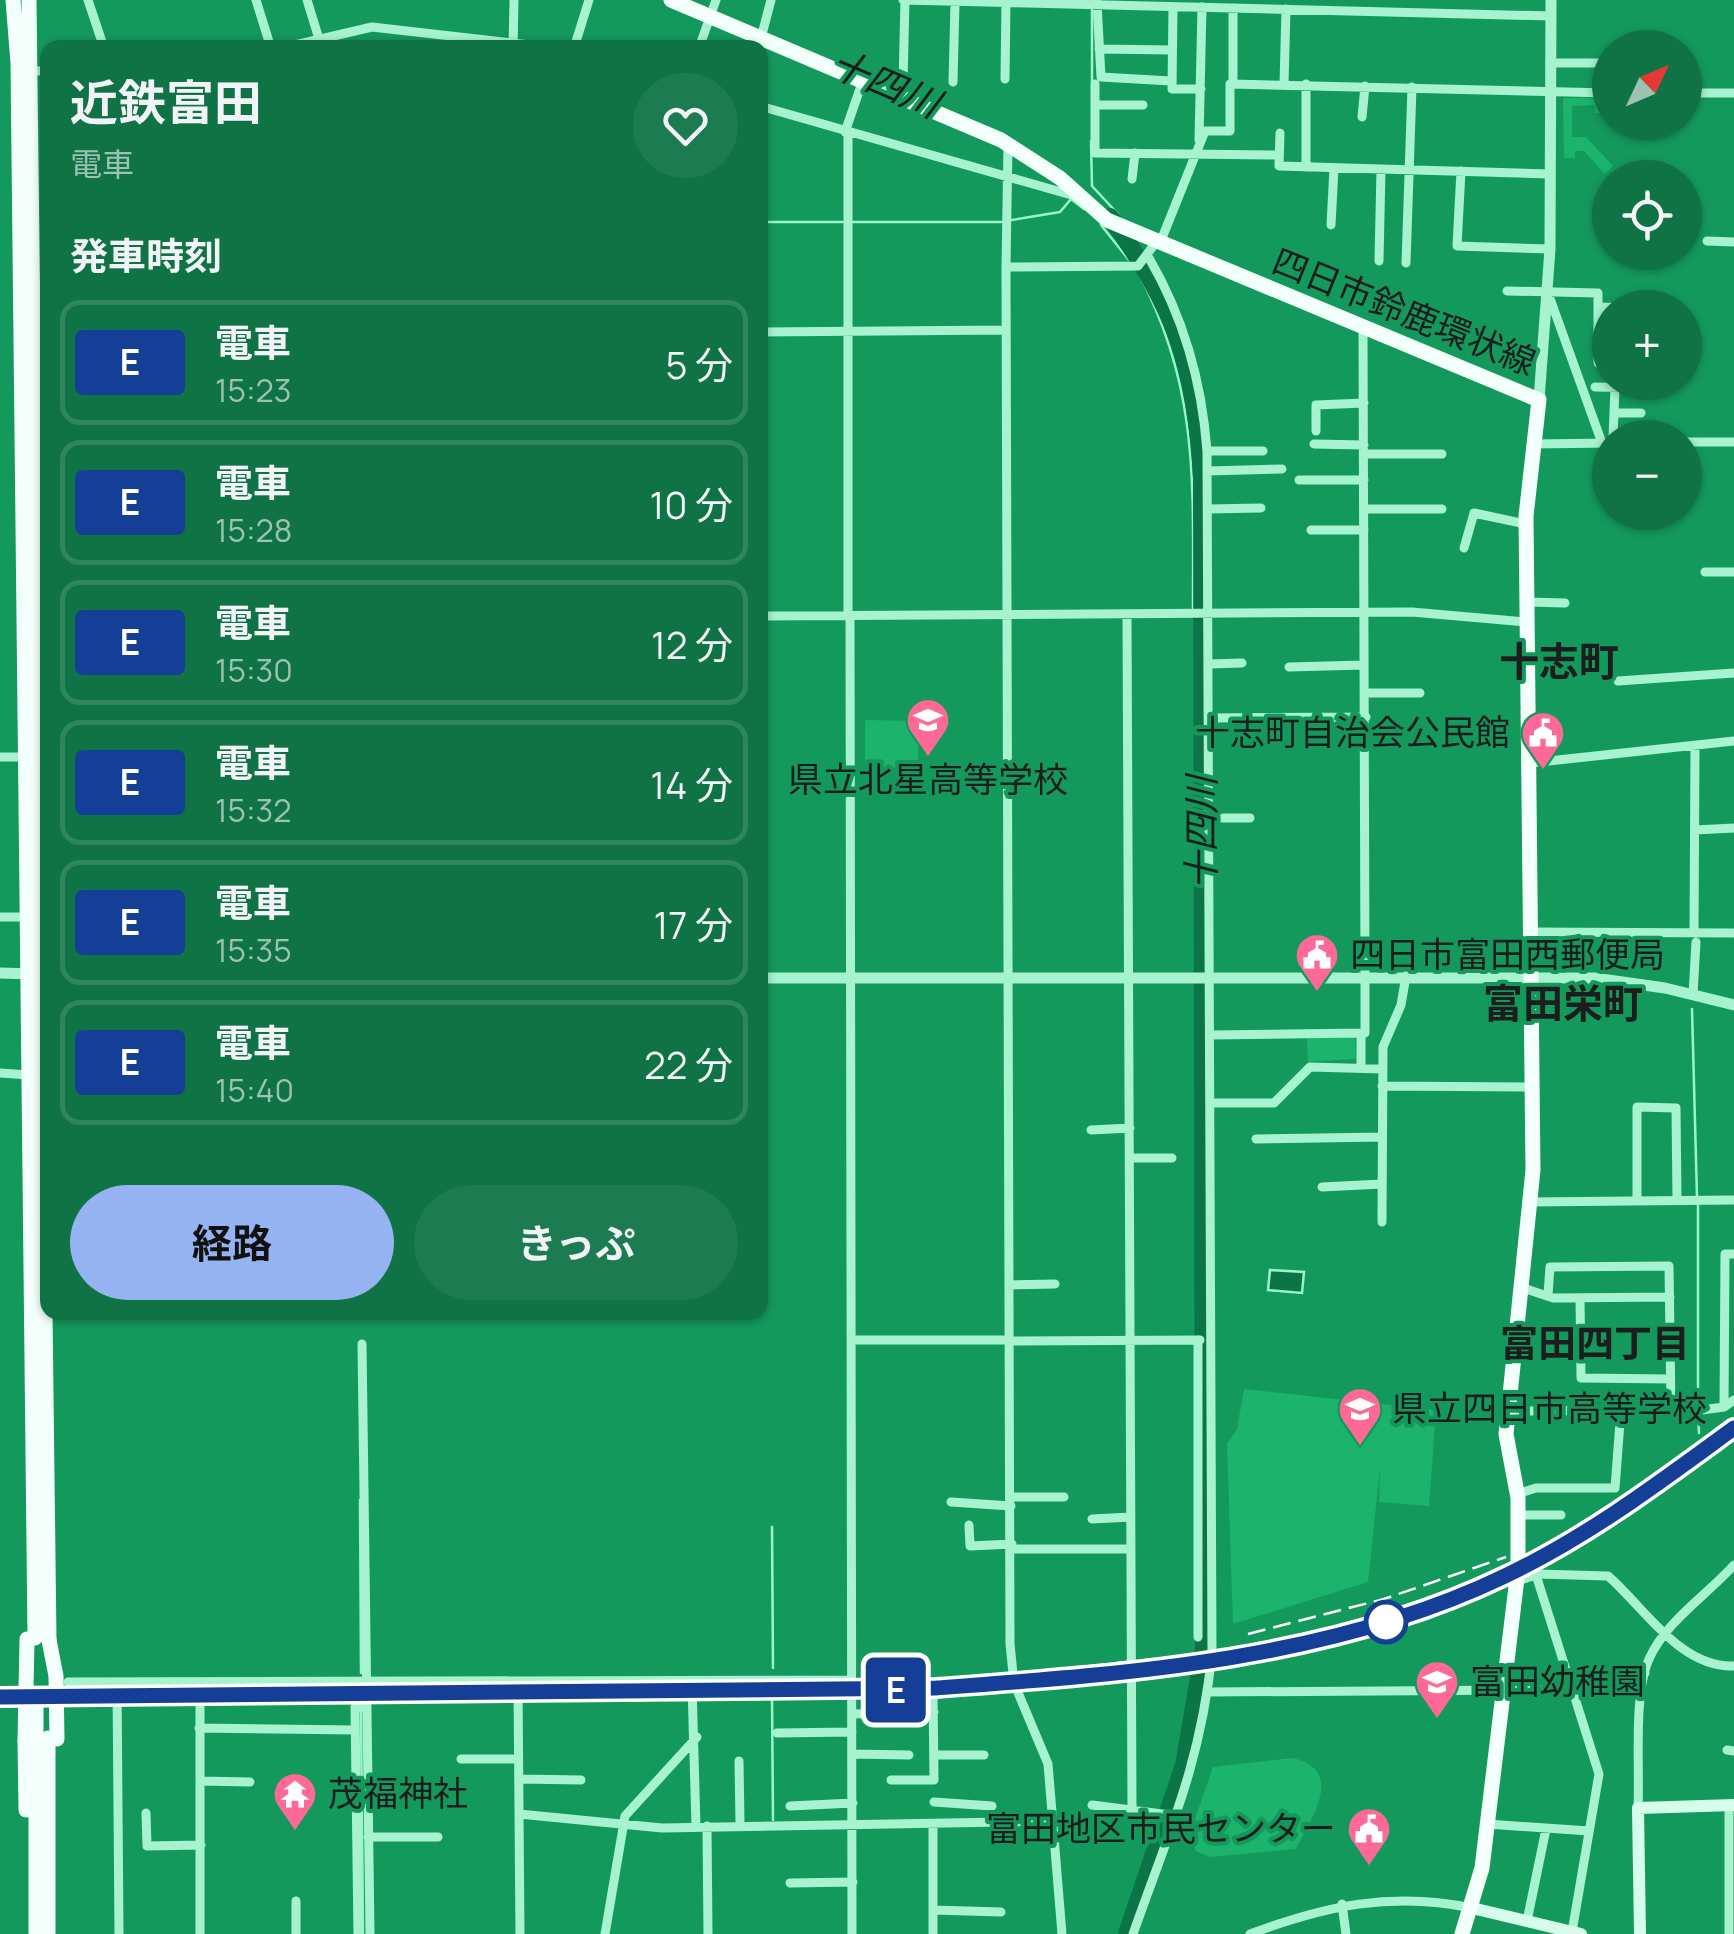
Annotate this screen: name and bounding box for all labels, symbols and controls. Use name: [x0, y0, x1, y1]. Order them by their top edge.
north arrow: [1592, 30, 1702, 140]
map controls: [1592, 30, 1702, 530]
water label: 十四川: [823, 36, 952, 130]
text: 近鉄富田: [70, 69, 262, 134]
button: heart: [633, 73, 738, 178]
text: 電車: [70, 142, 134, 186]
button: locate: [1592, 160, 1702, 270]
text: 発車時刻: [70, 229, 222, 281]
street label: 四日市鈴鹿環状線: [1266, 236, 1543, 386]
button: +: [1592, 290, 1702, 400]
text: 電車: [215, 316, 291, 368]
text: E: [120, 338, 140, 386]
text: 5 分: [665, 338, 733, 390]
text: 15:23: [215, 368, 291, 412]
button: −: [1592, 420, 1702, 530]
text: 電車: [215, 456, 291, 508]
text: E: [120, 478, 140, 526]
text: 10 分: [649, 478, 733, 530]
text: 15:28: [215, 508, 292, 552]
text: 電車: [215, 596, 291, 648]
text: E: [120, 618, 140, 666]
text: 12 分: [651, 618, 733, 670]
district label: 十志町: [1499, 633, 1619, 688]
text: 15:30: [215, 648, 293, 692]
school or university icon: 県立北星高等学校: [905, 697, 951, 758]
place label: 十志町自治会公民館: [1195, 708, 1510, 756]
public building icon: 十志町自治会公民館: [1520, 710, 1566, 771]
text: 電車: [215, 736, 291, 788]
place label: 県立北星高等学校: [788, 755, 1068, 803]
text: E: [120, 758, 140, 806]
text: 14 分: [650, 758, 733, 810]
water label: 十四川: [1174, 772, 1226, 890]
text: 15:32: [215, 788, 291, 832]
text: 電車: [215, 876, 291, 928]
text: E: [120, 898, 140, 946]
text: 17 分: [654, 898, 733, 950]
text: 15:35: [215, 928, 292, 972]
place label: 四日市富田西郵便局: [1350, 930, 1665, 978]
public building icon: 四日市富田西郵便局: [1294, 932, 1340, 993]
district label: 富田栄町: [1483, 975, 1643, 1030]
text: 電車: [215, 1016, 291, 1068]
text: E: [120, 1038, 140, 1086]
text: 22 分: [644, 1038, 733, 1090]
text: 15:40: [215, 1068, 294, 1112]
button: 経路: [70, 1185, 394, 1300]
button: きっぷ: [414, 1185, 738, 1300]
district label: 富田四丁目: [1500, 1316, 1690, 1368]
place label: 県立四日市高等学校: [1392, 1384, 1707, 1432]
school or university icon: 県立四日市高等学校: [1337, 1386, 1383, 1447]
unlabelled marker: [1365, 1601, 1407, 1643]
place label: 富田幼稚園: [1470, 1657, 1645, 1705]
line badge: E: [864, 1658, 928, 1722]
school or university icon: 富田幼稚園: [1414, 1659, 1460, 1720]
text: E: [886, 1666, 906, 1714]
place label: 茂福神社: [328, 1769, 468, 1817]
temple icon: 茂福神社: [272, 1771, 318, 1832]
place label: 富田地区市民センター: [986, 1804, 1336, 1852]
public building icon: 富田地区市民センター: [1346, 1806, 1392, 1867]

